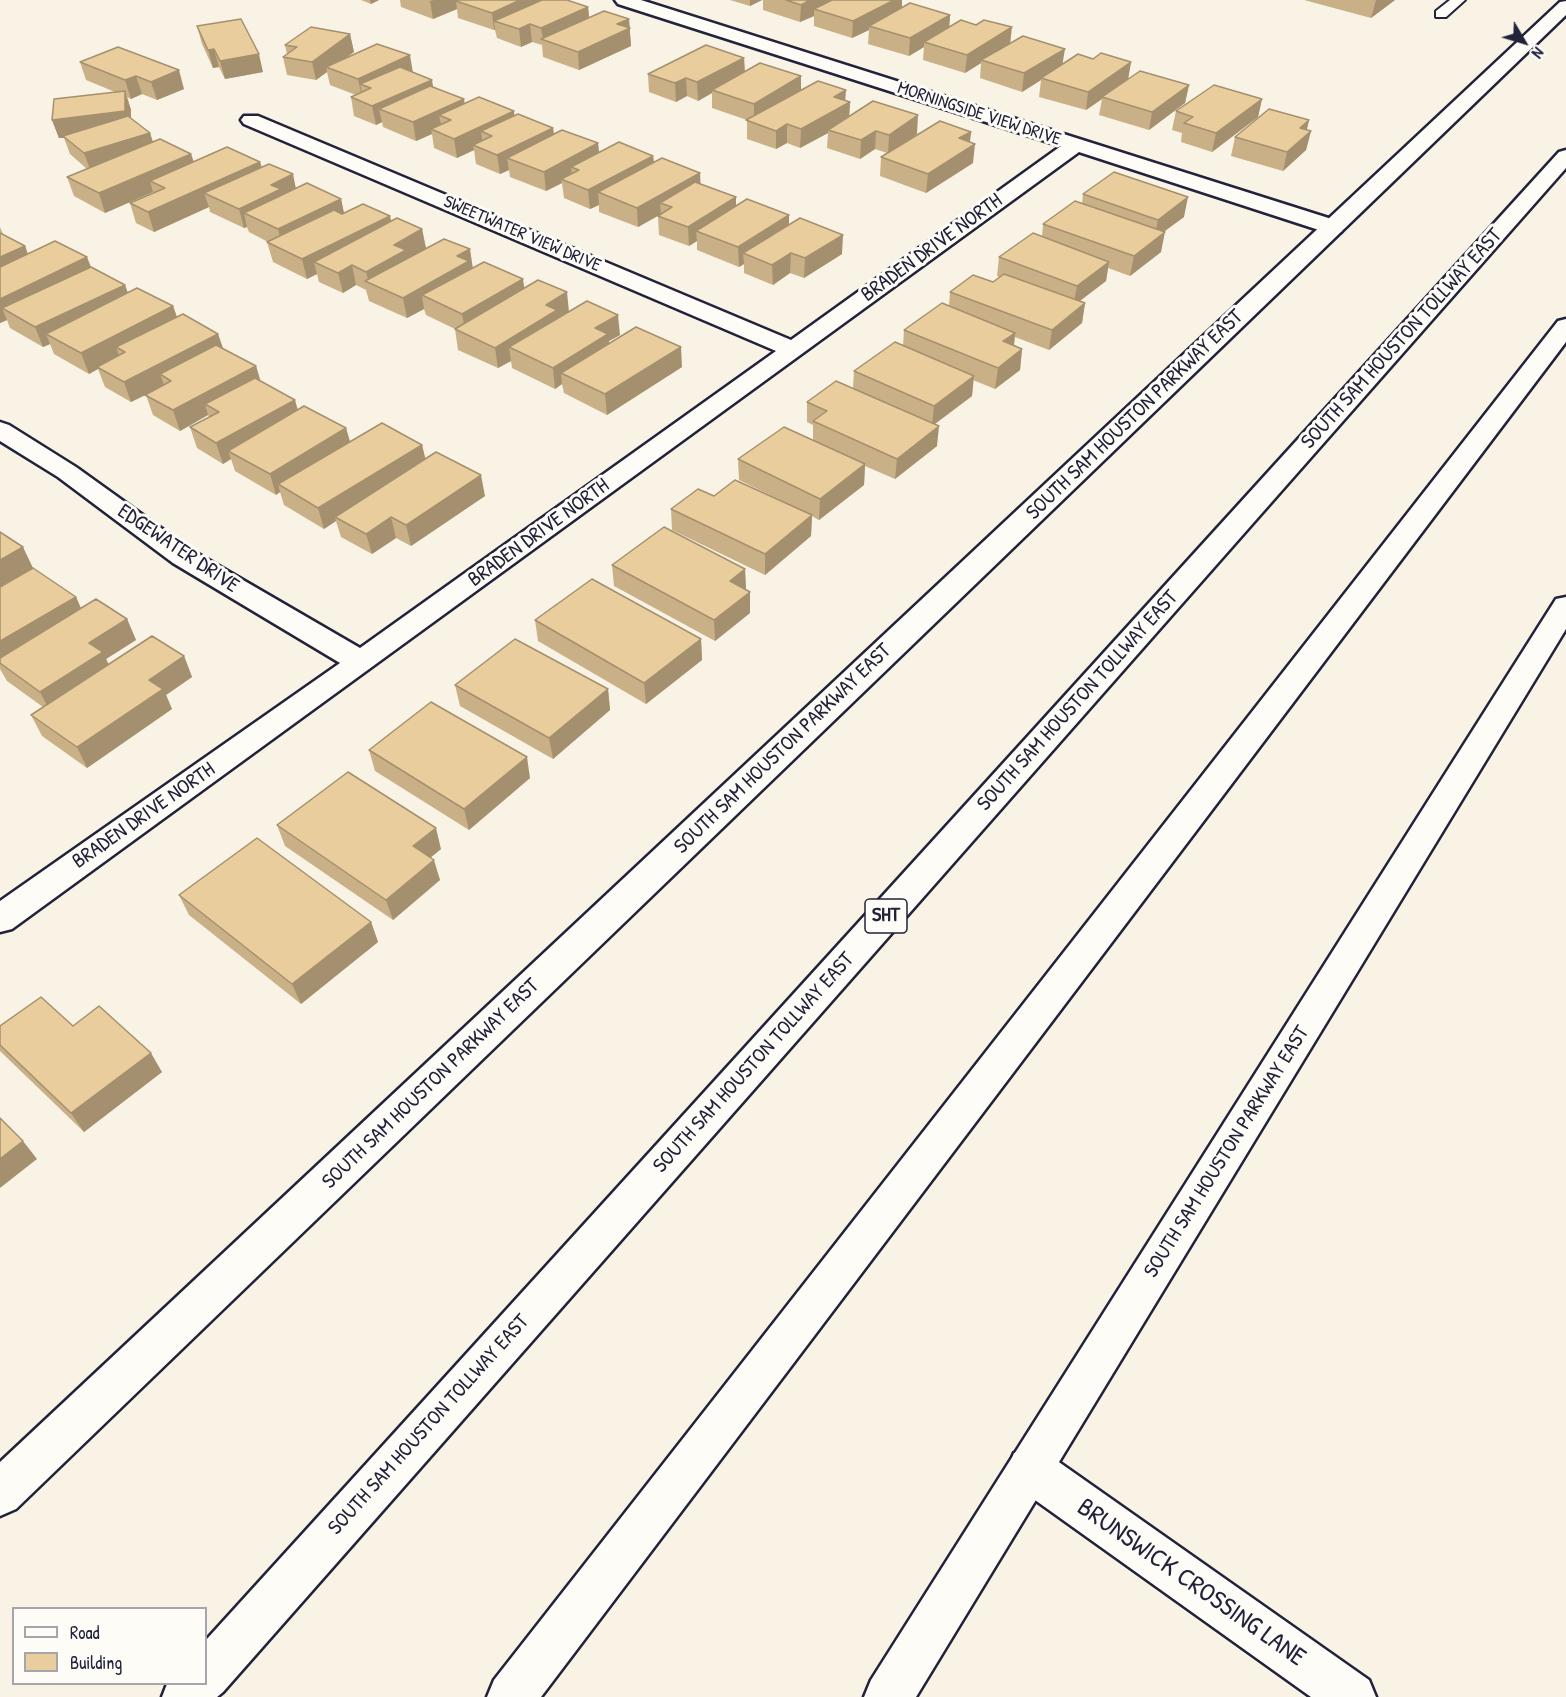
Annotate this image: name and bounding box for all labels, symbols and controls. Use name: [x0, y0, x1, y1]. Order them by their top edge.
north arrow: [1494, 12, 1554, 72]
text: N: [1527, 43, 1549, 63]
street label: MORNINGSIDE VIEW DRIVE: [895, 77, 1063, 151]
street label: BRADEN DRIVE NORTH: [857, 188, 1007, 308]
street label: SWEETWATER VIEW DRIVE: [440, 191, 604, 277]
street label: SOUTH SAM HOUSTON TOLLWAY EAST: [1296, 223, 1508, 455]
street label: SOUTH SAM HOUSTON PARKWAY EAST: [1021, 305, 1249, 525]
street label: BRADEN DRIVE NORTH: [464, 473, 614, 593]
street label: EDGEWATER DRIVE: [113, 499, 243, 599]
street label: SOUTH SAM HOUSTON TOLLWAY EAST: [972, 585, 1184, 817]
street label: SOUTH SAM HOUSTON PARKWAY EAST: [669, 639, 897, 859]
street label: BRADEN DRIVE NORTH: [68, 757, 220, 875]
road number: SHT: [865, 899, 907, 933]
street label: SOUTH SAM HOUSTON TOLLWAY EAST: [648, 947, 860, 1179]
street label: SOUTH SAM HOUSTON PARKWAY EAST: [317, 974, 545, 1194]
street label: SOUTH SAM HOUSTON PARKWAY EAST: [1139, 1022, 1315, 1282]
street label: SOUTH SAM HOUSTON TOLLWAY EAST: [323, 1309, 535, 1541]
street label: BRUNSWICK CROSSING LANE: [1071, 1492, 1311, 1674]
legend: [12, 1607, 207, 1685]
text: Road: [70, 1620, 100, 1645]
text: Building: [70, 1650, 122, 1675]

